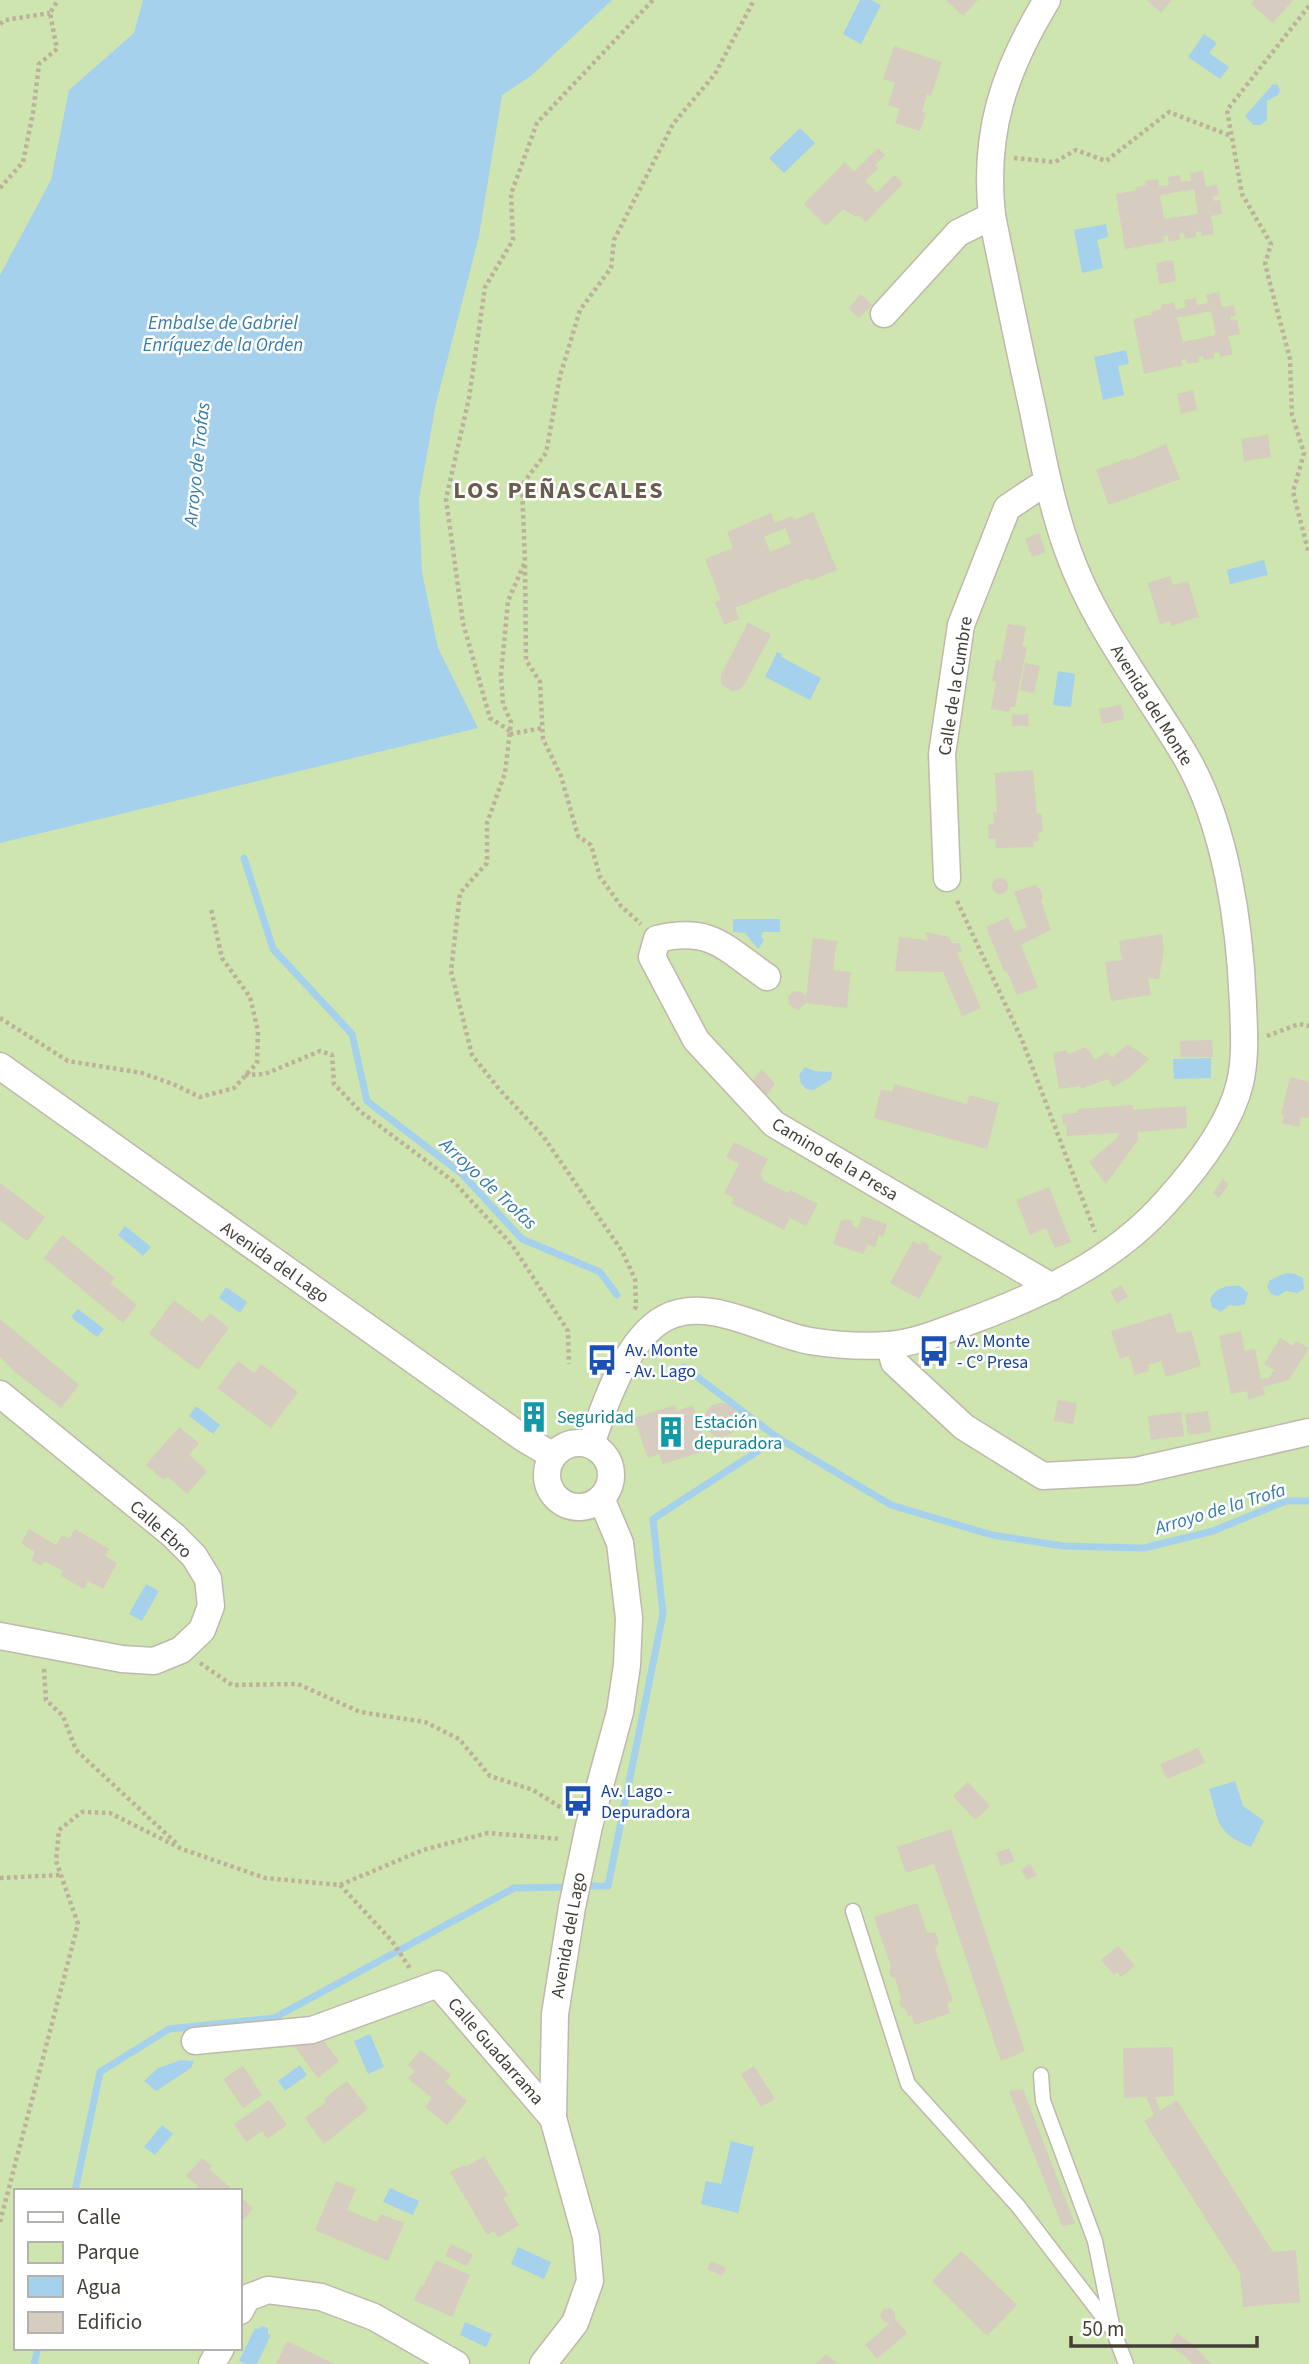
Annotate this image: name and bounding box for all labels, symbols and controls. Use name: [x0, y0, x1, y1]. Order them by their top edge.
water label: Embalse de Gabriel Enríquez de la Orden: [143, 310, 303, 359]
water label: Arroyo de Trofas: [177, 401, 217, 528]
district label: LOS PEÑASCALES: [453, 473, 665, 508]
street label: Calle de la Cumbre: [932, 615, 979, 757]
street label: Avenida del Monte: [1104, 640, 1199, 771]
street label: Camino de la Presa: [767, 1112, 903, 1207]
water label: Arroyo de Trofas: [433, 1131, 543, 1237]
street label: Avenida del Lago: [215, 1216, 334, 1309]
place label: Av. Monte - Cº Presa: [957, 1329, 1030, 1375]
bus stop icon: Av. Monte - Cº Presa: [917, 1334, 951, 1368]
place label: Av. Monte - Av. Lago: [625, 1338, 698, 1384]
bus stop icon: Av. Monte - Av. Lago: [585, 1343, 619, 1377]
building icon: Seguridad: [517, 1400, 551, 1434]
place label: Seguridad: [557, 1405, 634, 1430]
place label: Estación depuradora: [694, 1410, 782, 1456]
building icon: Estación depuradora: [654, 1415, 688, 1449]
water label: Arroyo de la Trofa: [1151, 1477, 1289, 1542]
street label: Calle Ebro: [124, 1495, 197, 1564]
place label: Av. Lago - Depuradora: [601, 1779, 690, 1825]
bus stop icon: Av. Lago - Depuradora: [561, 1784, 595, 1818]
street label: Avenida del Lago: [545, 1870, 592, 2000]
street label: Calle Guadarrama: [442, 1992, 549, 2111]
legend: [14, 2189, 242, 2350]
text: Calle: [77, 2202, 121, 2232]
text: Parque: [77, 2237, 139, 2267]
text: Agua: [77, 2272, 121, 2302]
scale bar: [1071, 2304, 1256, 2348]
text: Edificio: [77, 2307, 142, 2337]
text: 50 m: [1082, 2314, 1124, 2344]

